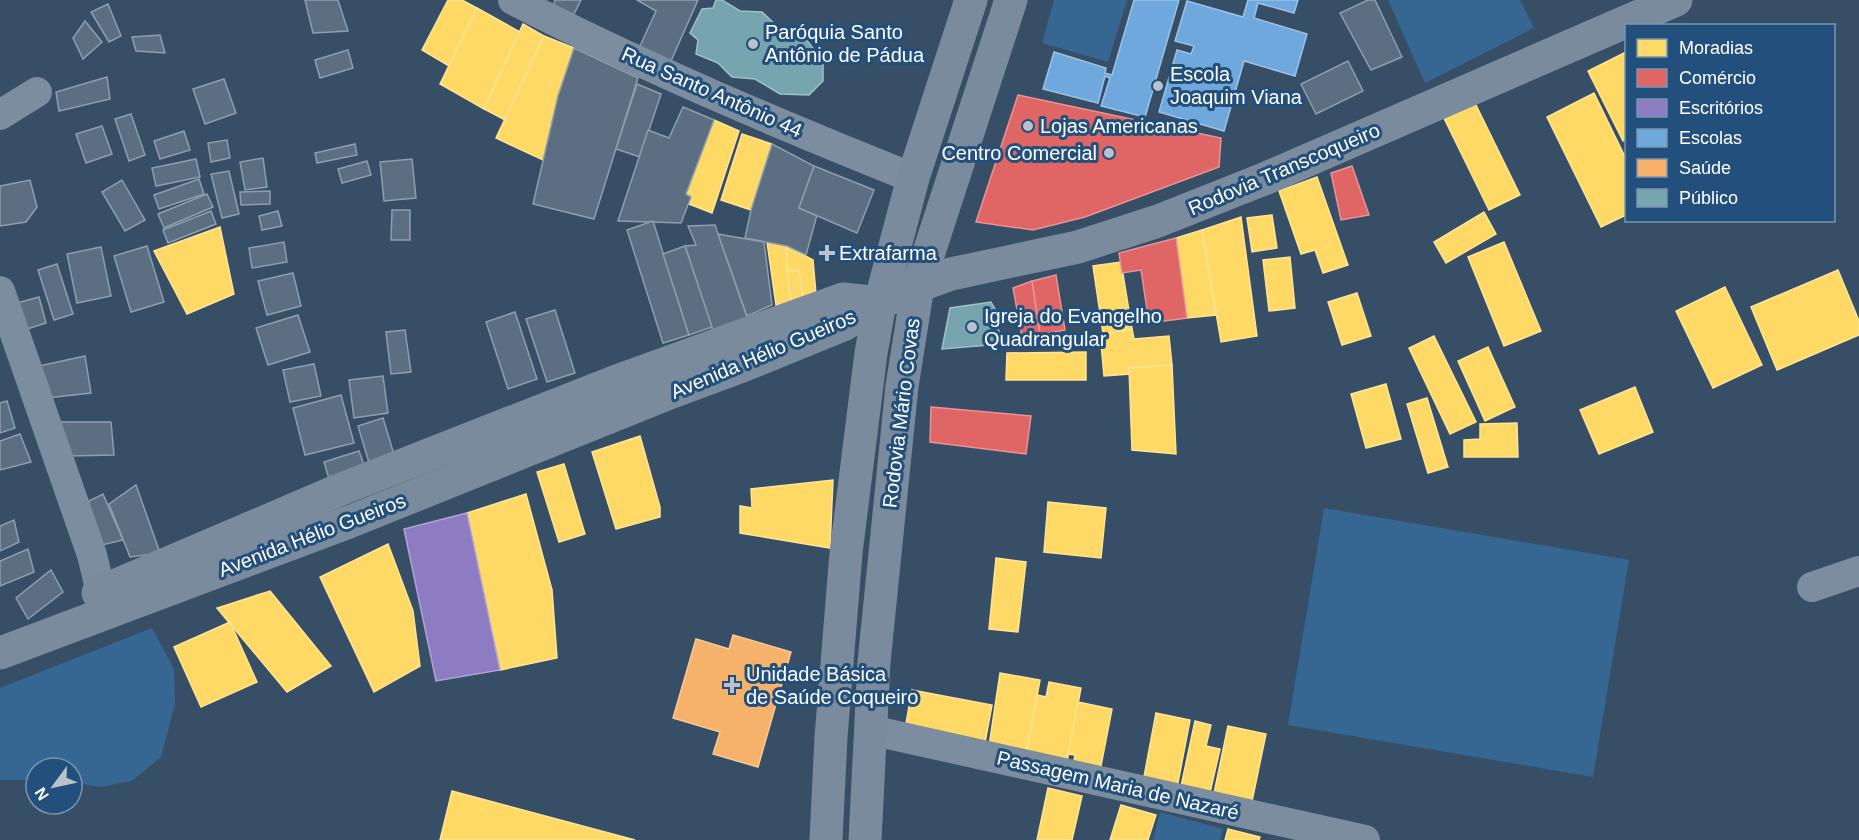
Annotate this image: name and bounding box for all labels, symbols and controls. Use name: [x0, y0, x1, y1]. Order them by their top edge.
place label: Paróquia Santo Antônio de Pádua: [765, 21, 925, 66]
legend: [1625, 24, 1835, 222]
marker: Paróquia Santo Antônio de Pádua: [746, 37, 760, 51]
text: Moradias: [1679, 38, 1753, 58]
street label: Rua Santo Antônio 44: [619, 42, 805, 142]
place label: Escola Joaquim Viana: [1170, 63, 1303, 108]
text: Comércio: [1679, 68, 1756, 88]
marker: Escola Joaquim Viana: [1151, 79, 1165, 93]
text: Escritórios: [1679, 98, 1763, 118]
place label: Lojas Americanas: [1040, 115, 1198, 137]
marker: Lojas Americanas: [1021, 119, 1035, 133]
street label: Rodovia Transcoqueiro: [1185, 119, 1383, 219]
text: Escolas: [1679, 128, 1742, 148]
place label: Centro Comercial: [941, 142, 1097, 164]
marker: Centro Comercial: [1102, 146, 1116, 160]
text: Saúde: [1679, 158, 1731, 178]
text: Público: [1679, 188, 1738, 208]
place label: Extrafarma: [839, 242, 938, 264]
marker: Extrafarma: [820, 246, 834, 260]
street label: Avenida Hélio Gueiros: [667, 305, 859, 403]
place label: Igreja do Evangelho Quadrangular: [984, 305, 1162, 350]
street label: Rodovia Mário Covas: [878, 317, 924, 509]
marker: Igreja do Evangelho Quadrangular: [965, 320, 979, 334]
street label: Avenida Hélio Gueiros: [215, 489, 409, 581]
place label: Unidade Básica de Saúde Coqueiro: [746, 663, 918, 708]
marker: Unidade Básica de Saúde Coqueiro: [723, 676, 741, 694]
street label: Passagem Maria de Nazaré: [995, 746, 1241, 824]
north arrow: [24, 756, 84, 816]
text: N: [32, 784, 52, 803]

